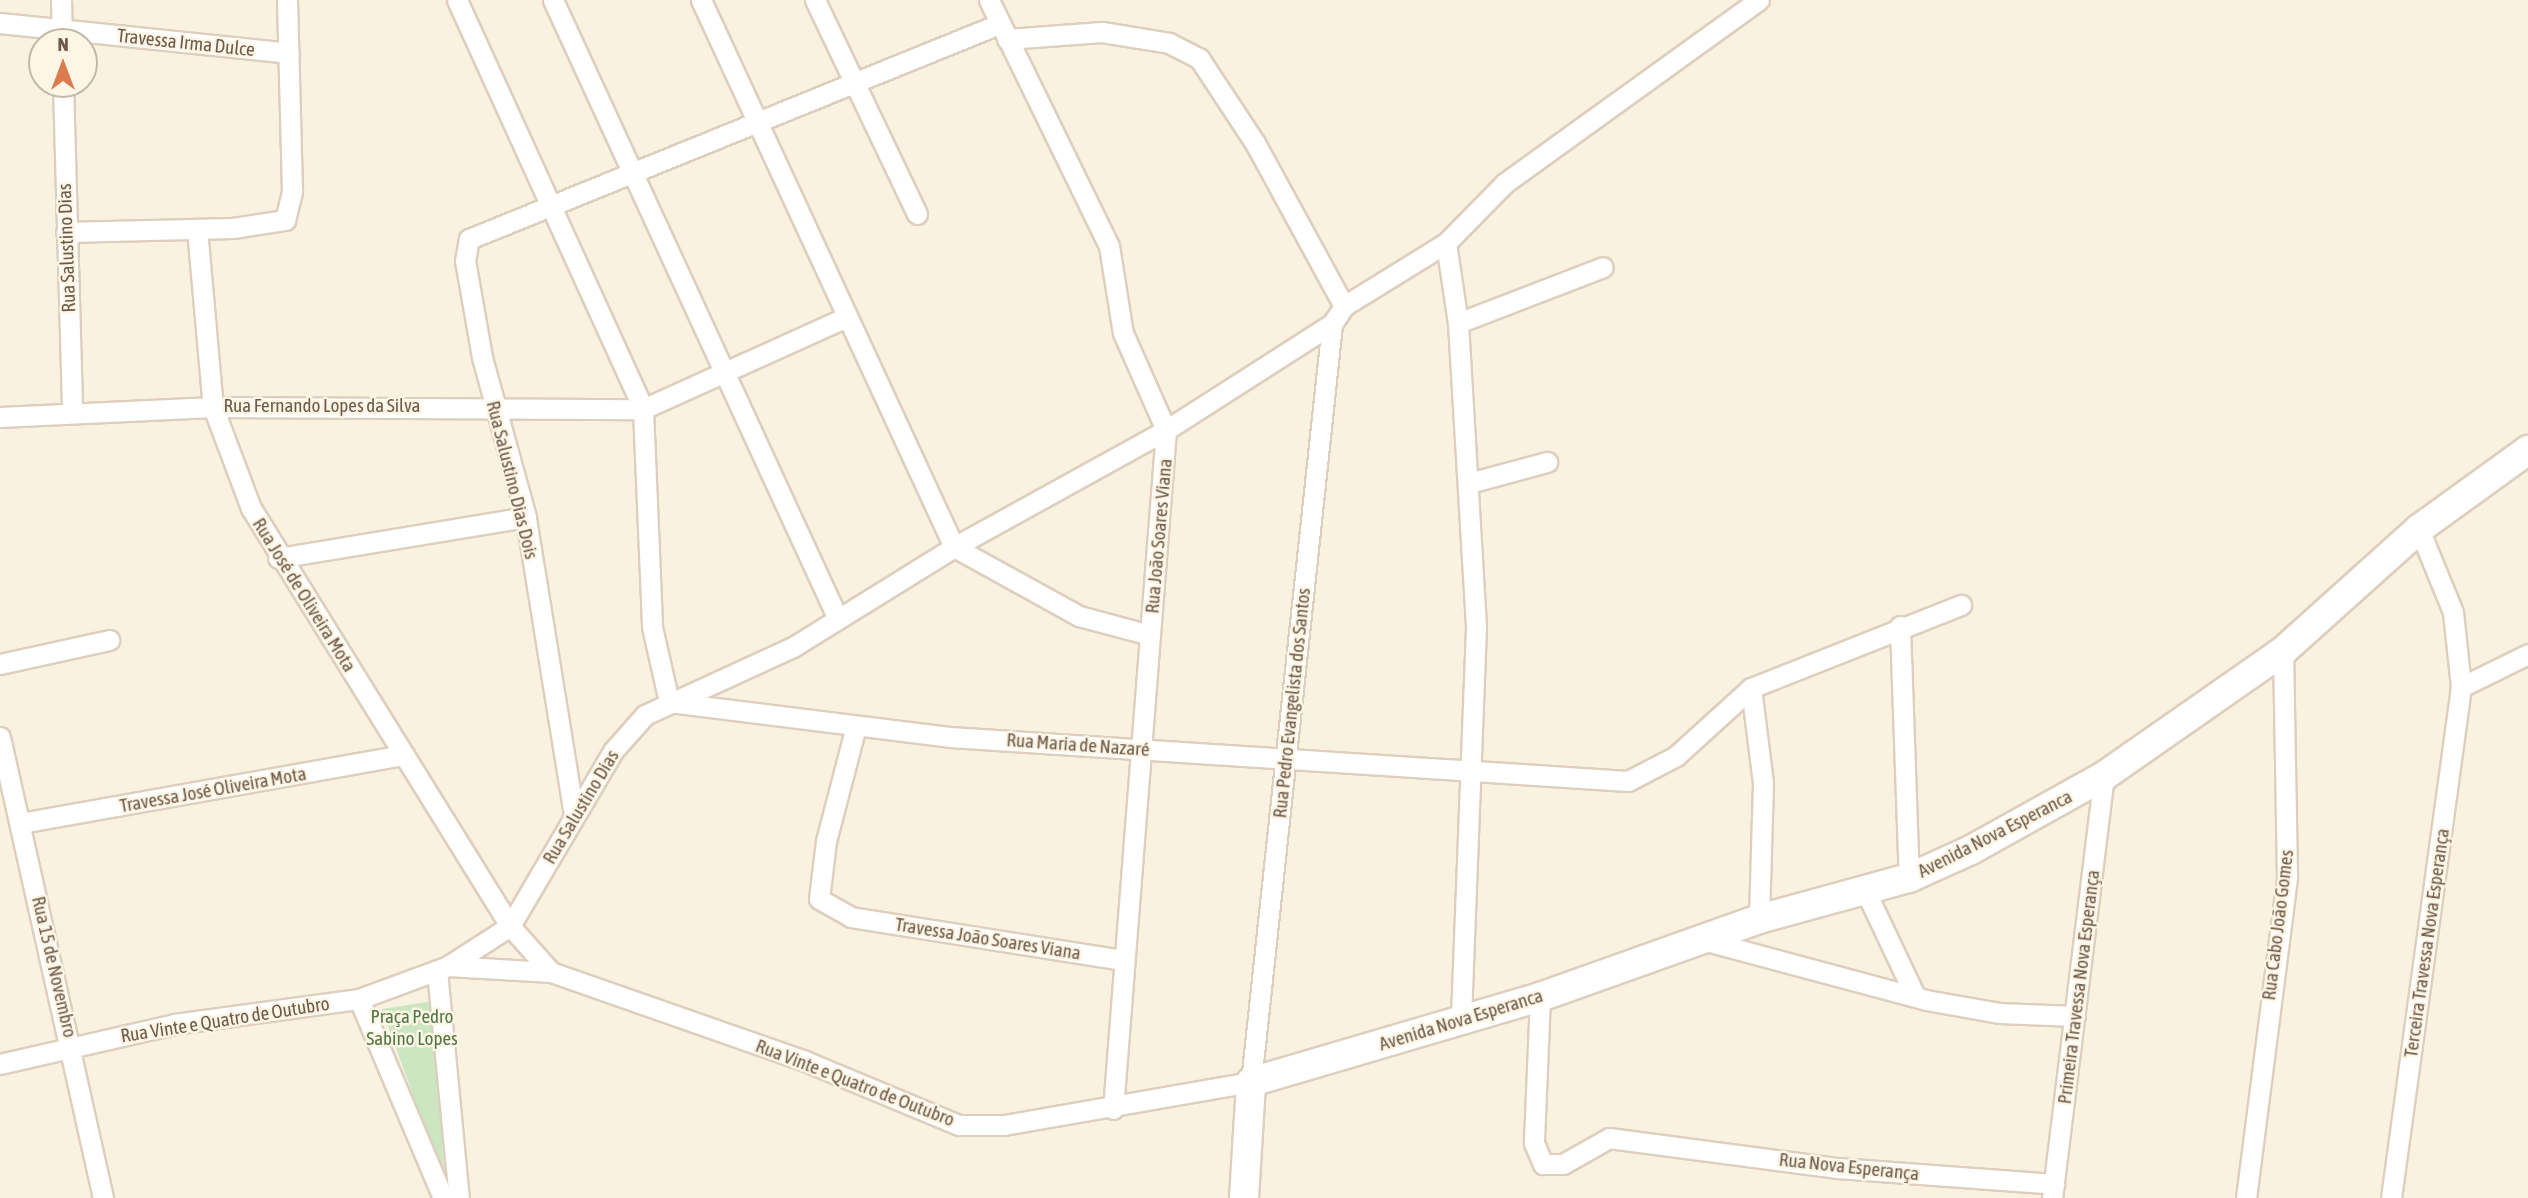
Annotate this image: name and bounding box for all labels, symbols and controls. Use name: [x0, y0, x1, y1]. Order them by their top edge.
street label: Travessa Irma Dulce: [116, 24, 256, 62]
north arrow: [28, 28, 98, 98]
text: N: [57, 33, 69, 55]
street label: Rua Salustino Dias: [53, 183, 81, 313]
street label: Rua Fernando Lopes da Silva: [224, 395, 420, 417]
street label: Rua Salustino Dias Dois: [481, 399, 543, 561]
street label: Rua João Soares Viana: [1141, 458, 1177, 614]
street label: Rua José de Oliveira Mota: [247, 514, 361, 676]
street label: Rua Pedro Evangelista dos Santos: [1269, 587, 1315, 819]
street label: Rua Maria de Nazaré: [1006, 729, 1150, 761]
street label: Rua Salustino Dias: [538, 746, 624, 868]
street label: Travessa José Oliveira Mota: [118, 762, 308, 818]
street label: Avenida Nova Esperanca: [1914, 785, 2076, 883]
street label: Terceira Travessa Nova Esperança: [2400, 827, 2454, 1059]
street label: Rua Cabo João Gomes: [2257, 848, 2299, 1002]
street label: Primeira Travessa Nova Esperança: [2053, 869, 2105, 1105]
street label: Rua 15 de Novembro: [27, 894, 81, 1040]
street label: Travessa João Soares Viana: [894, 913, 1082, 965]
street label: Avenida Nova Esperanca: [1376, 984, 1546, 1056]
street label: Rua Vinte e Quatro de Outubro: [119, 992, 331, 1048]
park label: Praça Pedro Sabino Lopes: [366, 1006, 458, 1050]
street label: Rua Vinte e Quatro de Outubro: [752, 1035, 958, 1131]
street label: Rua Nova Esperança: [1778, 1148, 1920, 1186]

